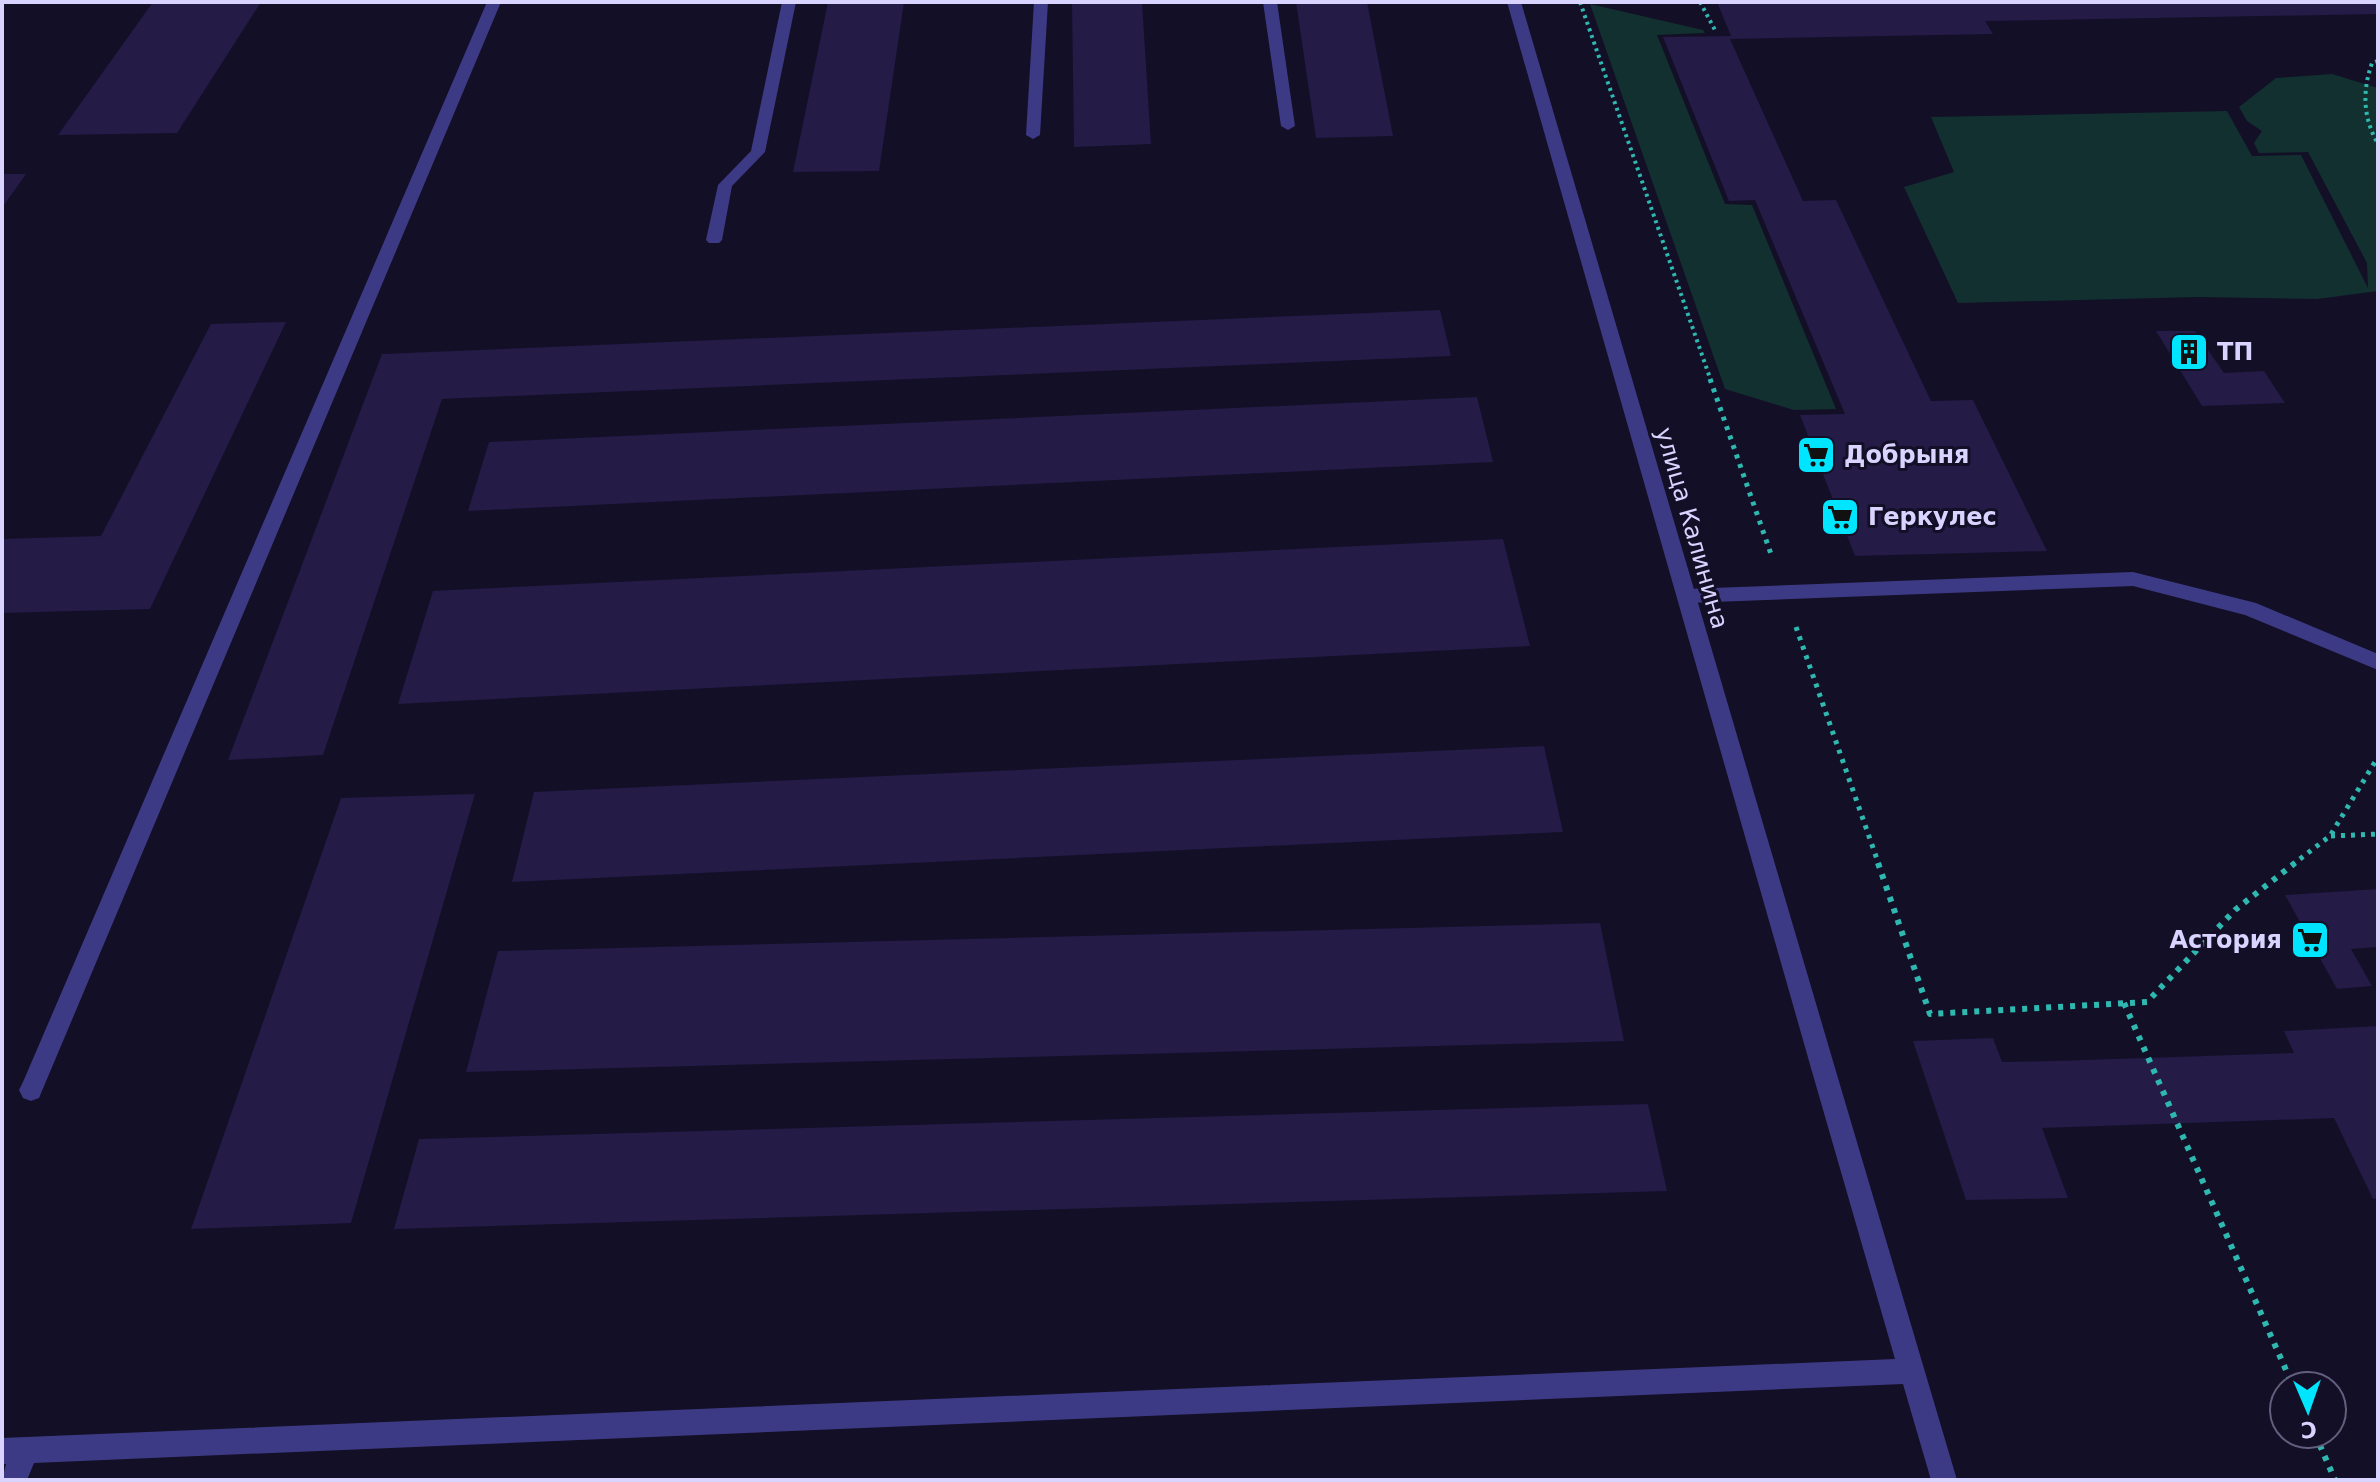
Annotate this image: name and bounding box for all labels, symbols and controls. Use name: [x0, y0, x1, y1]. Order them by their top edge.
building icon: ТП: [2168, 331, 2210, 373]
place label: ТП: [2217, 338, 2253, 366]
street label: улица Калинина: [1650, 424, 1734, 632]
supermarket icon: Добрыня: [1795, 434, 1837, 476]
place label: Добрыня: [1844, 441, 1970, 469]
supermarket icon: Геркулес: [1819, 496, 1861, 538]
place label: Геркулес: [1868, 503, 1997, 531]
supermarket icon: Астория: [2289, 919, 2331, 961]
place label: Астория: [2169, 926, 2282, 954]
north arrow: [2268, 1370, 2348, 1450]
text: С: [2300, 1417, 2317, 1442]

